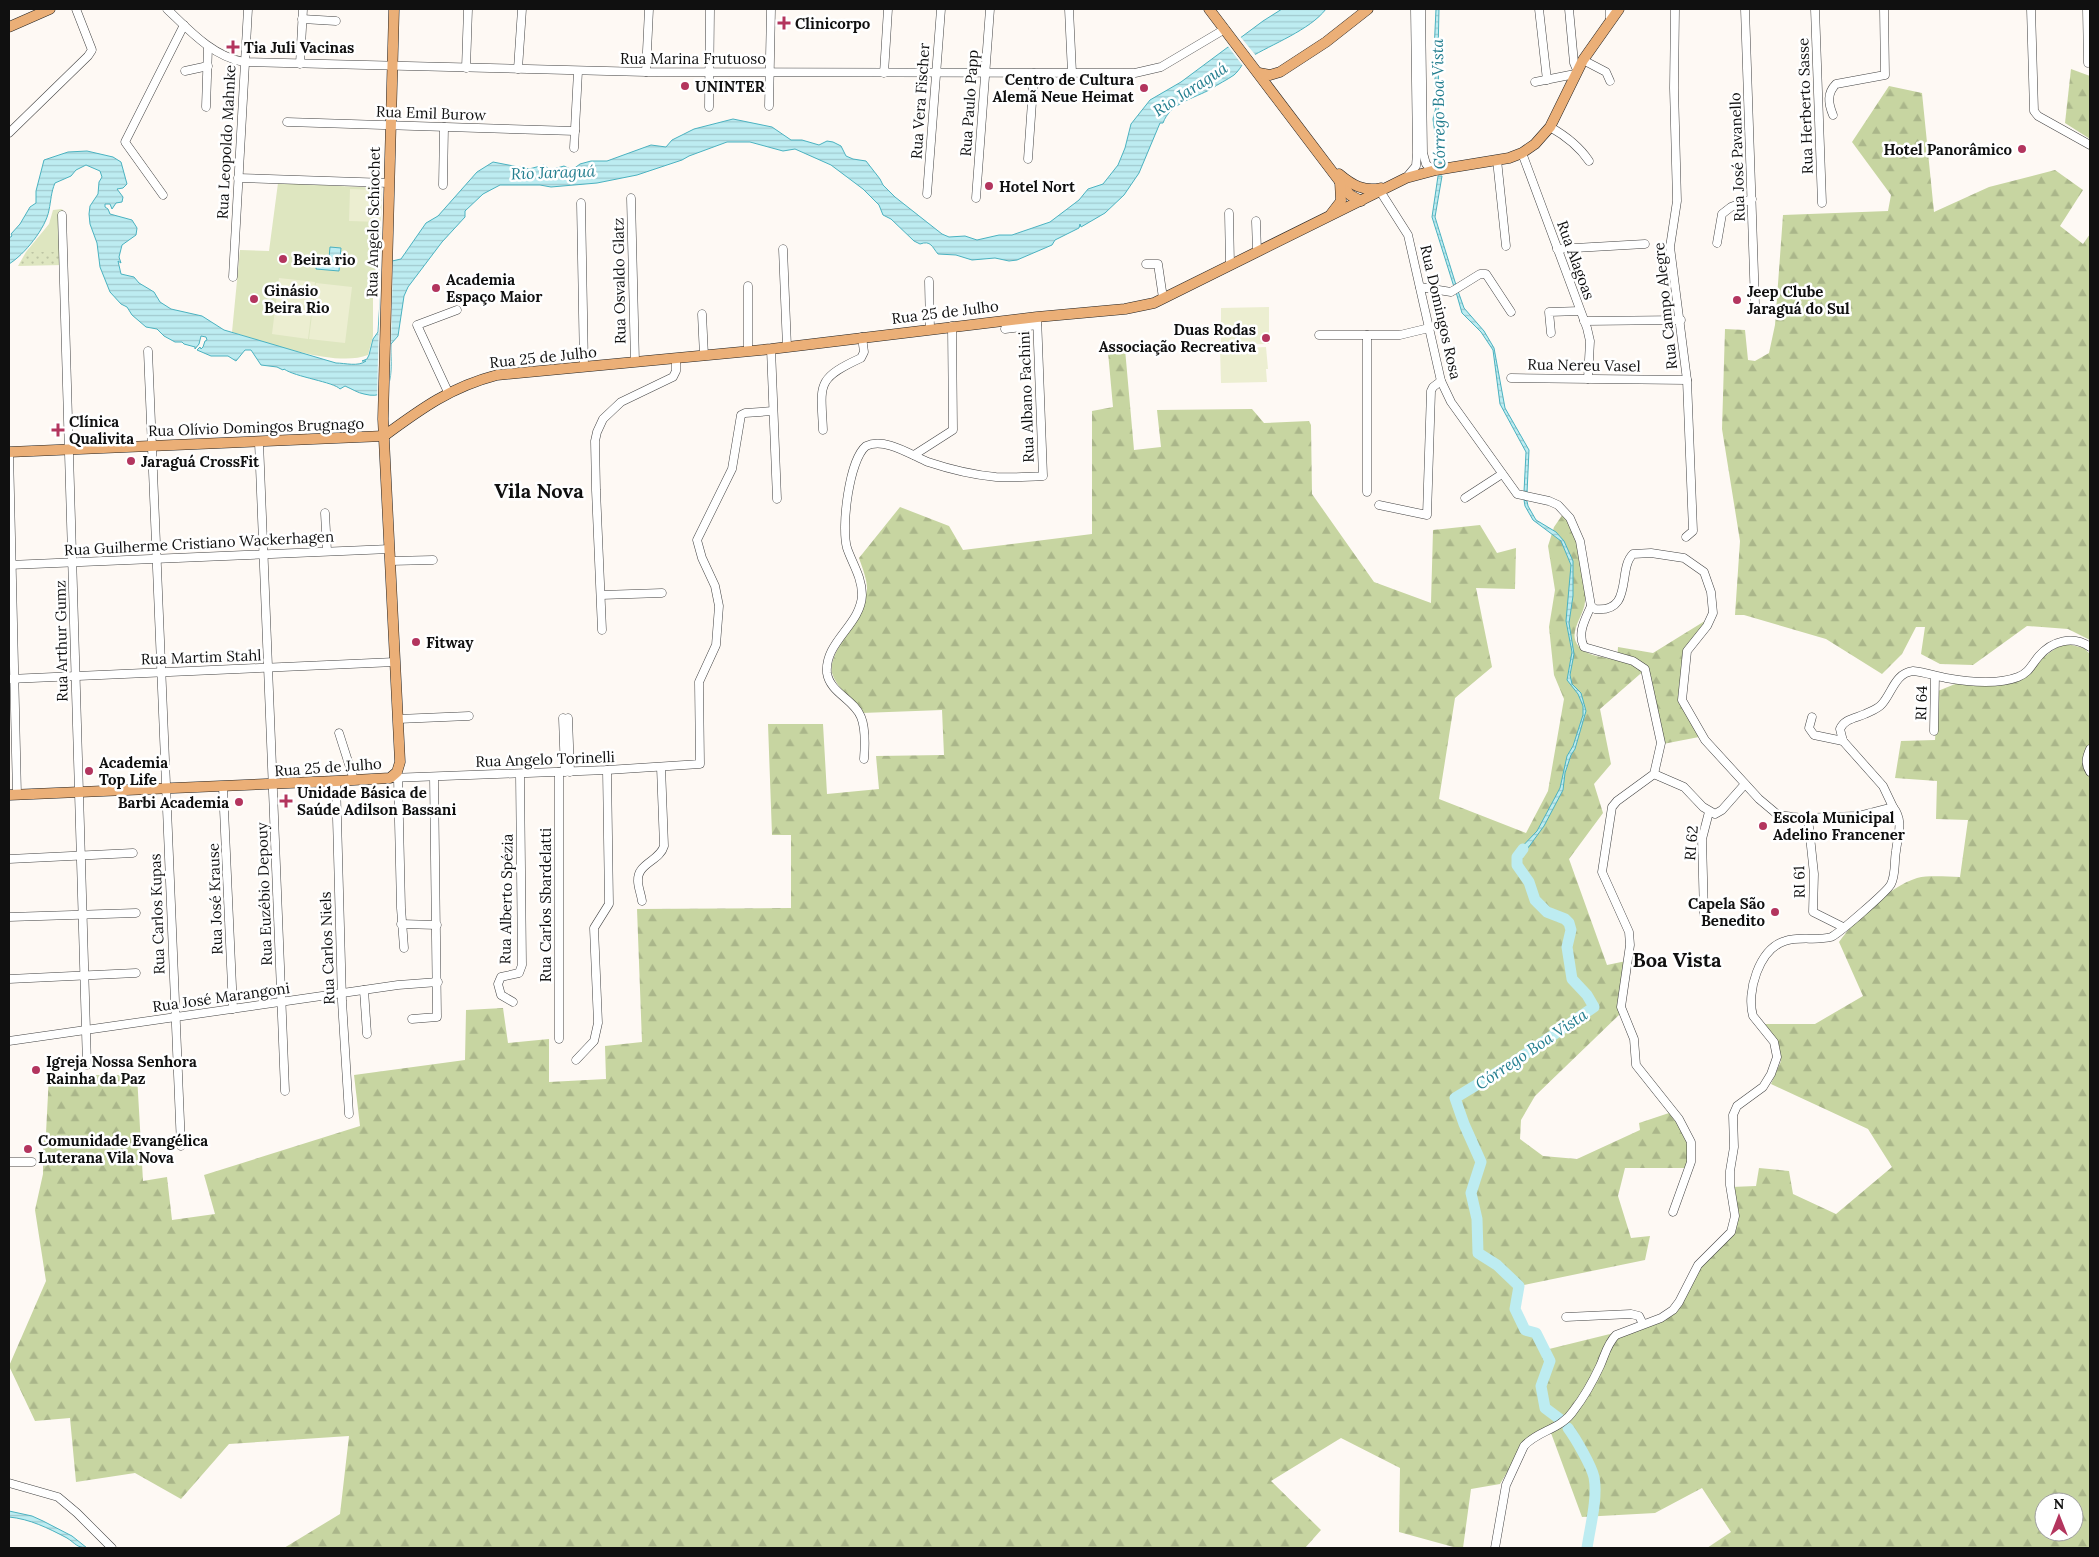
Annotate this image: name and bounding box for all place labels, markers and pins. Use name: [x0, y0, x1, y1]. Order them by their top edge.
place label: Clinicorpo: [795, 14, 871, 33]
marker: Clinicorpo: [777, 16, 791, 30]
place label: Tia Juli Vacinas: [244, 38, 354, 57]
marker: Tia Juli Vacinas: [226, 40, 240, 54]
place label: Centro de Cultura Alemã Neue Heimat: [993, 70, 1135, 106]
place label: UNINTER: [695, 77, 766, 96]
marker: UNINTER: [679, 80, 691, 92]
marker: Centro de Cultura Alemã Neue Heimat: [1138, 82, 1150, 94]
place label: Hotel Panorâmico: [1884, 140, 2013, 159]
marker: Hotel Panorâmico: [2016, 143, 2028, 155]
place label: Hotel Nort: [999, 177, 1076, 196]
marker: Hotel Nort: [983, 180, 995, 192]
place label: Beira rio: [293, 250, 356, 269]
marker: Beira rio: [277, 253, 289, 265]
place label: Academia Espaço Maior: [446, 270, 543, 306]
place label: Ginásio Beira Rio: [264, 281, 330, 317]
marker: Academia Espaço Maior: [430, 282, 442, 294]
place label: Jeep Clube Jaraguá do Sul: [1747, 282, 1850, 318]
marker: Ginásio Beira Rio: [248, 293, 260, 305]
marker: Jeep Clube Jaraguá do Sul: [1731, 294, 1743, 306]
place label: Duas Rodas Associação Recreativa: [1099, 320, 1256, 356]
marker: Duas Rodas Associação Recreativa: [1260, 332, 1272, 344]
place label: Clínica Qualivita: [69, 412, 134, 448]
marker: Clínica Qualivita: [51, 423, 65, 437]
place label: Jaraguá CrossFit: [141, 452, 260, 471]
marker: Jaraguá CrossFit: [125, 455, 137, 467]
place label: Fitway: [426, 633, 474, 652]
marker: Fitway: [410, 636, 422, 648]
place label: Academia Top Life: [99, 753, 168, 789]
marker: Academia Top Life: [83, 765, 95, 777]
place label: Unidade Básica de Saúde Adilson Bassani: [297, 783, 456, 819]
place label: Barbi Academia: [118, 793, 229, 812]
marker: Unidade Básica de Saúde Adilson Bassani: [279, 794, 293, 808]
marker: Barbi Academia: [233, 796, 245, 808]
place label: Escola Municipal Adelino Francener: [1773, 808, 1906, 844]
marker: Escola Municipal Adelino Francener: [1757, 820, 1769, 832]
place label: Capela São Benedito: [1688, 894, 1766, 930]
marker: Capela São Benedito: [1769, 906, 1781, 918]
place label: Igreja Nossa Senhora Rainha da Paz: [46, 1052, 197, 1088]
marker: Igreja Nossa Senhora Rainha da Paz: [30, 1064, 42, 1076]
place label: Comunidade Evangélica Luterana Vila Nova: [38, 1131, 208, 1167]
marker: Comunidade Evangélica Luterana Vila Nova: [22, 1143, 34, 1155]

